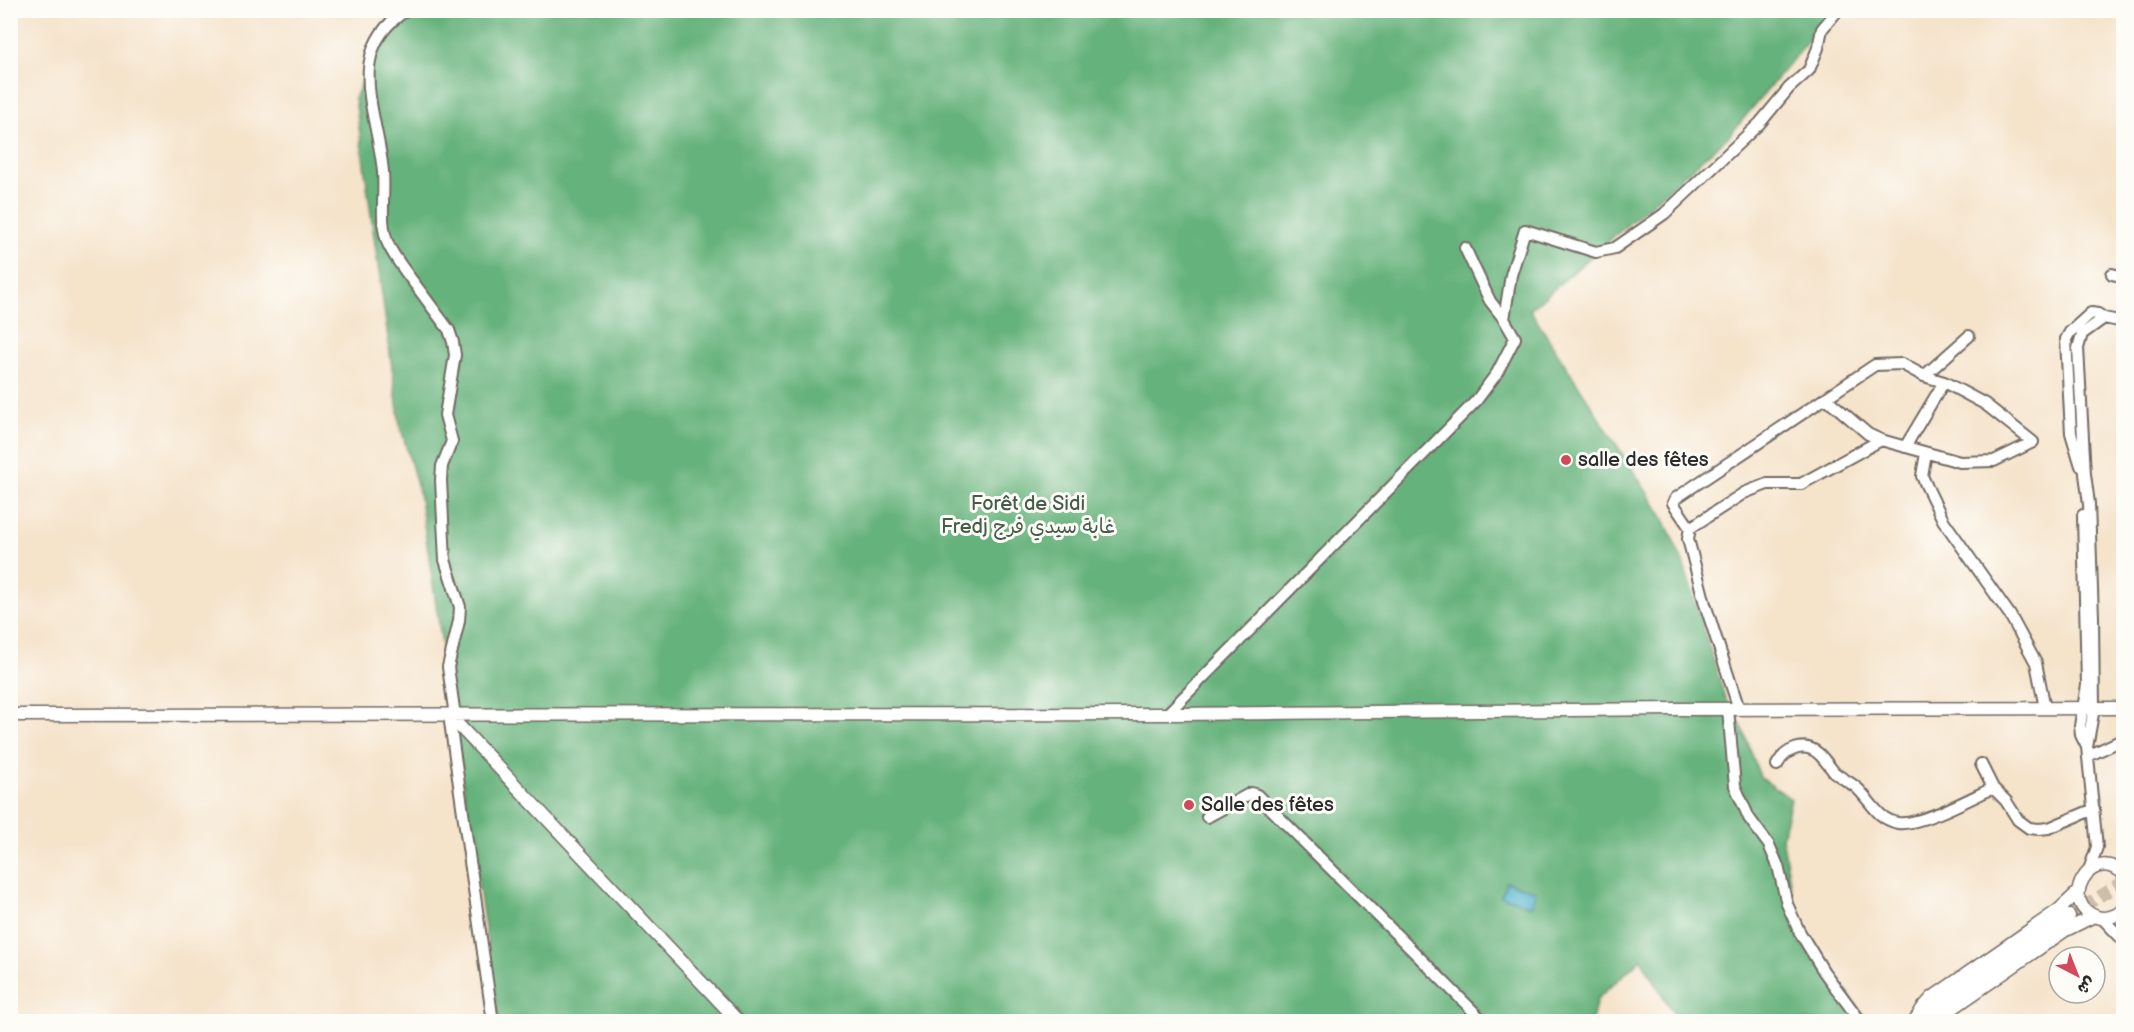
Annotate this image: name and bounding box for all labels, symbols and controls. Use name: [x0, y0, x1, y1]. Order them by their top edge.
place label: salle des fêtes: [1578, 448, 1709, 472]
marker: salle des fêtes: [1559, 453, 1573, 467]
park label: Forêt de Sidi Fredj غابة سيدي فرج: [941, 492, 1115, 541]
place label: Salle des fêtes: [1201, 793, 1334, 817]
marker: Salle des fêtes: [1182, 798, 1196, 812]
north arrow: [2047, 945, 2107, 1005]
text: ش: [2073, 972, 2099, 998]

